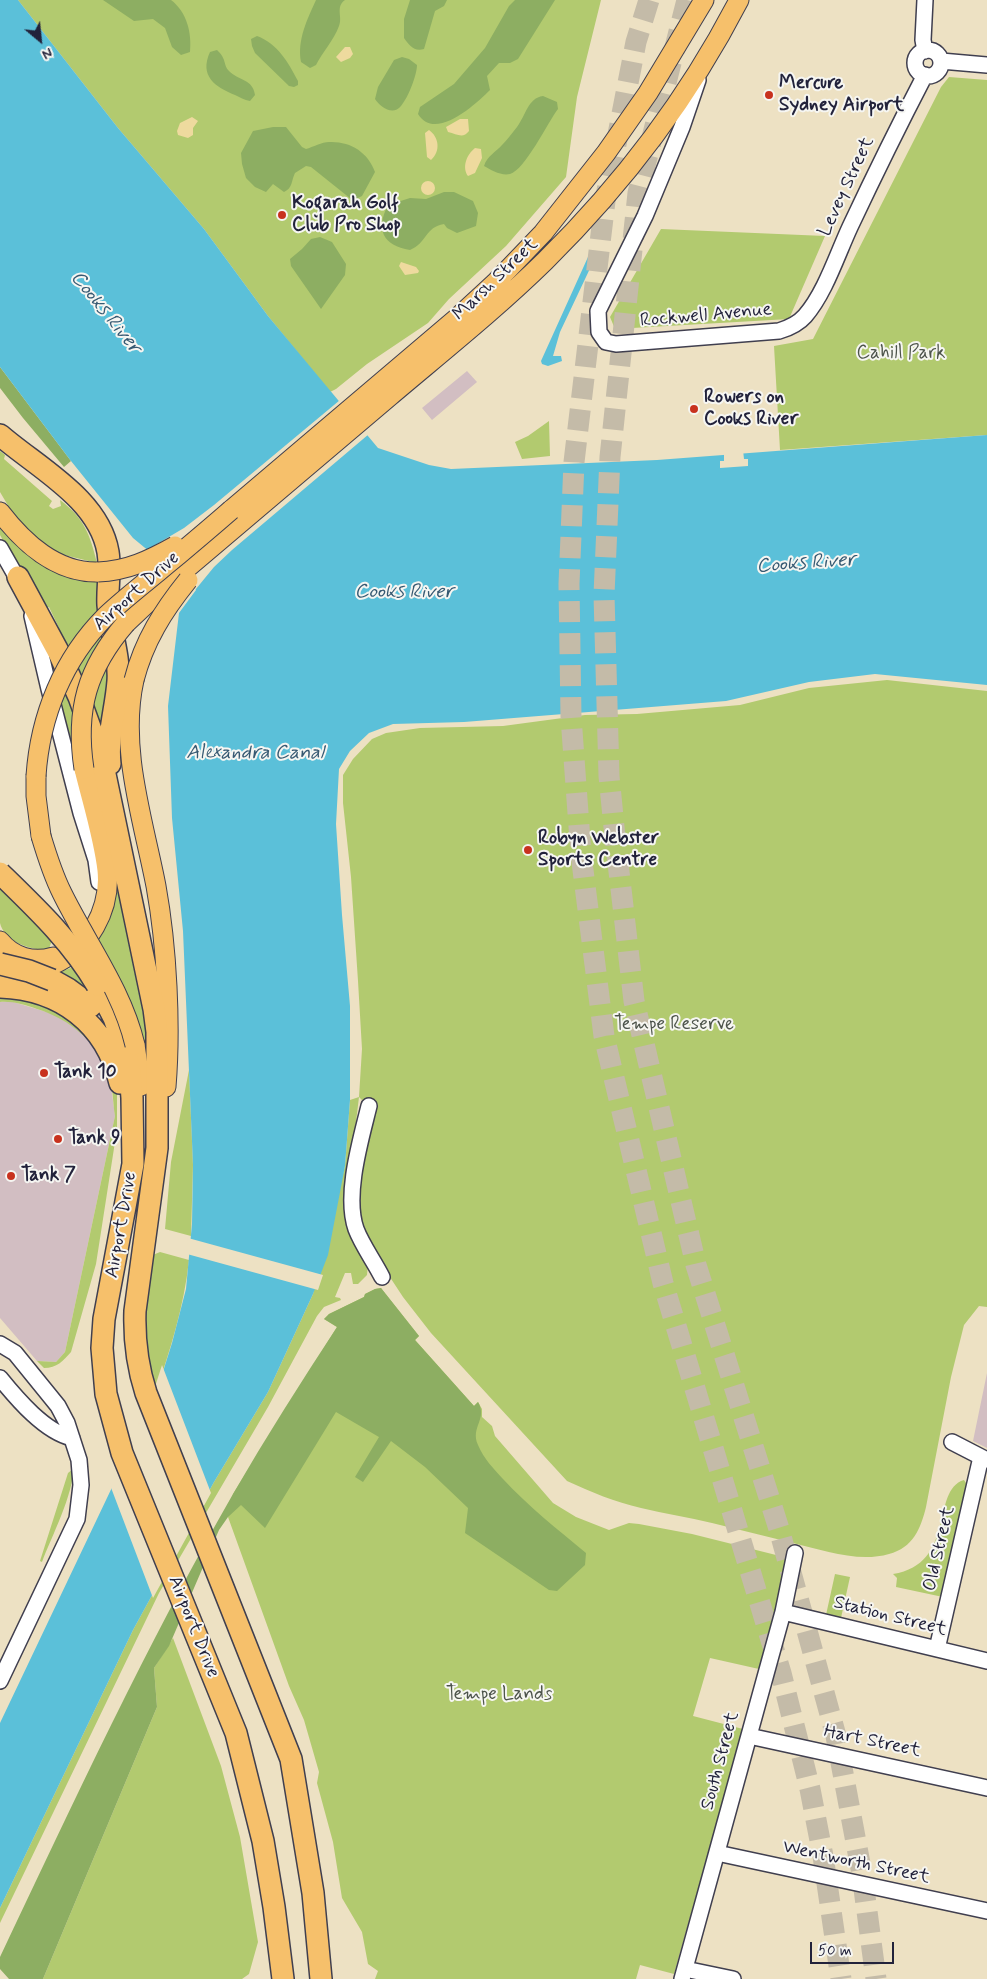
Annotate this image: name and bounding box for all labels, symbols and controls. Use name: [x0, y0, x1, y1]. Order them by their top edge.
north arrow: [15, 15, 65, 65]
text: N: [39, 43, 55, 63]
place label: Mercure Sydney Airport: [779, 73, 904, 117]
marker: Mercure Sydney Airport: [763, 89, 775, 101]
street label: Levey Street: [814, 134, 880, 240]
place label: Kogarah Golf Club Pro Shop: [292, 193, 401, 237]
marker: Kogarah Golf Club Pro Shop: [276, 209, 288, 221]
street label: Marsh Street: [449, 234, 543, 326]
water label: Cooks River: [64, 267, 146, 359]
street label: Rockwell Avenue: [639, 299, 773, 333]
park label: Cahill Park: [856, 343, 946, 365]
place label: Rowers on Cooks River: [704, 387, 798, 431]
marker: Rowers on Cooks River: [688, 403, 700, 415]
street label: Airport Drive: [89, 547, 185, 637]
water label: Cooks River: [756, 549, 856, 579]
water label: Cooks River: [354, 581, 454, 605]
water label: Alexandra Canal: [186, 742, 324, 766]
place label: Robyn Webster Sports Centre: [538, 828, 659, 872]
marker: Robyn Webster Sports Centre: [522, 844, 534, 856]
park label: Tempe Reserve: [614, 1014, 734, 1036]
place label: Tank 10: [54, 1062, 117, 1084]
marker: Tank 10: [38, 1067, 50, 1079]
place label: Tank 9: [68, 1128, 121, 1150]
marker: Tank 9: [52, 1133, 64, 1145]
place label: Tank 7: [21, 1165, 76, 1187]
marker: Tank 7: [5, 1170, 17, 1182]
street label: Airport Drive: [101, 1170, 143, 1280]
street label: Old Street: [919, 1504, 961, 1594]
street label: Airport Drive: [162, 1573, 224, 1681]
street label: Station Street: [831, 1592, 949, 1642]
park label: Tempe Lands: [446, 1684, 552, 1706]
street label: South Street: [697, 1709, 745, 1813]
street label: Hart Street: [821, 1721, 923, 1763]
street label: Wentworth Street: [780, 1836, 932, 1890]
scale bar: [812, 1932, 896, 1964]
text: 50 m: [818, 1941, 852, 1961]

